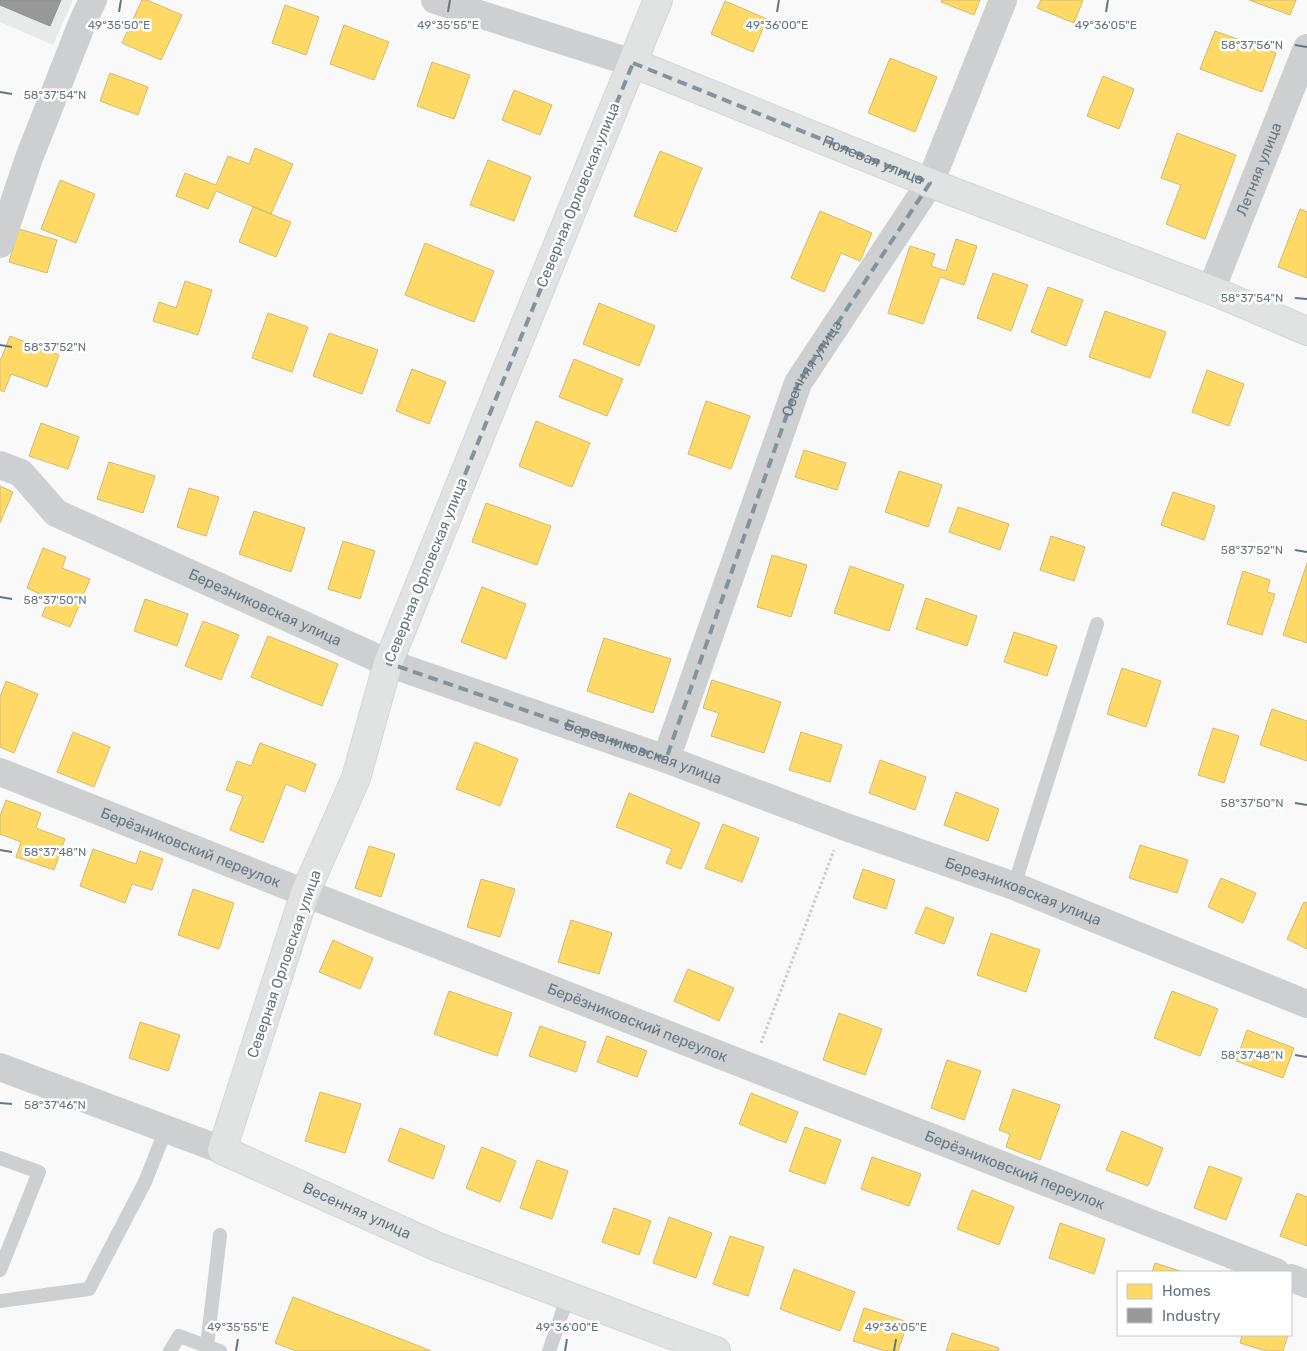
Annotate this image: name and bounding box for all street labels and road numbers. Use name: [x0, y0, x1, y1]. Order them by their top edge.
street label: Северная Орловская улица: [533, 100, 623, 290]
street label: Летняя улица: [1232, 120, 1286, 219]
street label: Полевая улица: [820, 131, 927, 189]
street label: Осенняя улица: [778, 317, 846, 419]
street label: Северная Орловская улица: [381, 475, 471, 665]
street label: Березниковская улица: [186, 565, 344, 650]
street label: Березниковская улица: [562, 716, 724, 788]
street label: Берёзниковский переулок: [98, 804, 283, 891]
street label: Березниковская улица: [943, 854, 1104, 929]
street label: Северная Орловская улица: [243, 868, 325, 1060]
street label: Берёзниковский переулок: [545, 979, 730, 1066]
street label: Берёзниковский переулок: [922, 1127, 1107, 1213]
street label: Весенняя улица: [300, 1178, 414, 1243]

